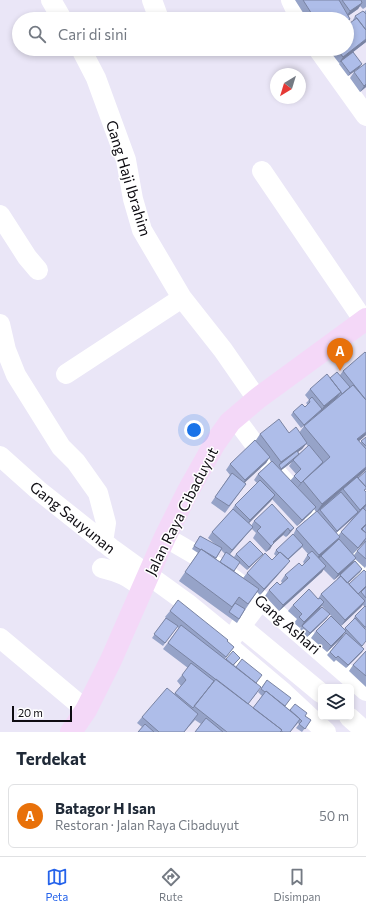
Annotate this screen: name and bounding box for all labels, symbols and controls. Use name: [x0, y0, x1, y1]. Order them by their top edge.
search box: [12, 12, 354, 56]
icon: search: [26, 23, 48, 45]
text: Cari di sini: [58, 25, 127, 43]
north arrow: [270, 68, 306, 104]
street label: Gang Haji Ibrahim: [103, 118, 155, 238]
pin: A: [327, 338, 353, 371]
your location: [184, 420, 204, 440]
street label: Jalan Raya Cibaduyut: [141, 444, 221, 578]
street label: Gang Sauyunan: [27, 477, 119, 557]
street label: Gang Ashari: [251, 590, 325, 658]
map controls: [318, 684, 354, 720]
button: layers: [318, 684, 354, 720]
scale bar: [12, 704, 72, 723]
text: 20 m: [18, 706, 43, 719]
text: Terdekat: [16, 748, 86, 769]
text: Batagor H Isan: [55, 799, 156, 817]
text: A: [25, 808, 35, 824]
text: 50 m: [319, 808, 349, 824]
text: Restoran · Jalan Raya Cibaduyut: [55, 817, 239, 833]
tab: Peta: [45, 866, 68, 903]
tab: Rute: [159, 866, 183, 903]
tab: Disimpan: [274, 866, 321, 903]

